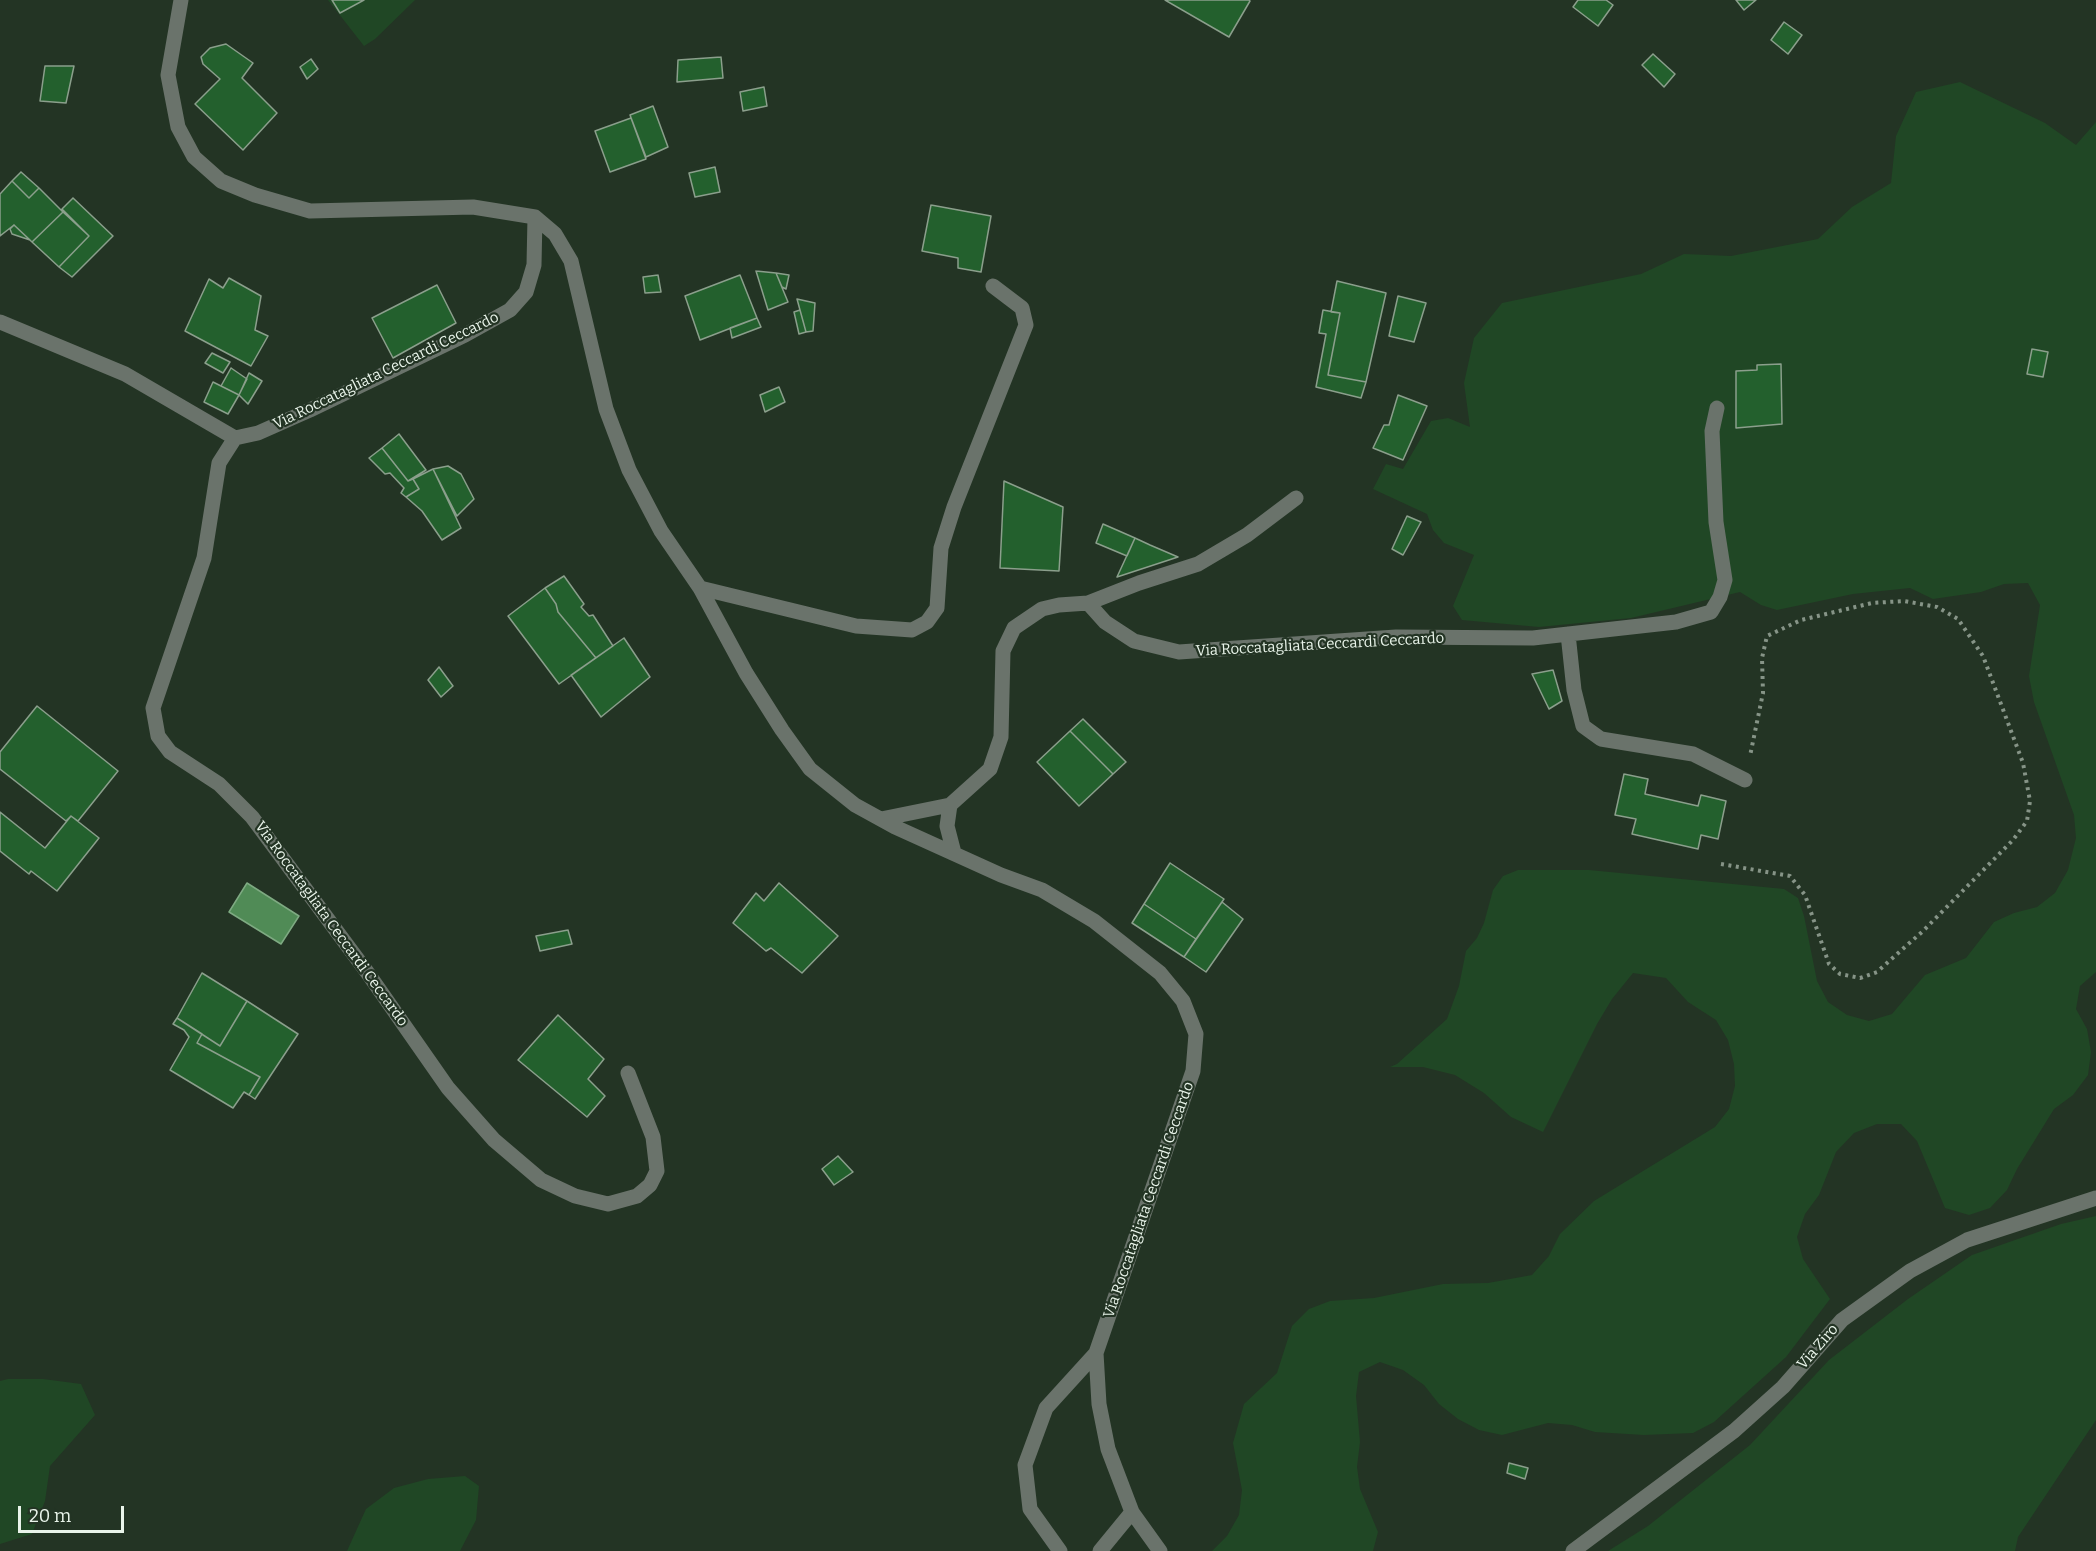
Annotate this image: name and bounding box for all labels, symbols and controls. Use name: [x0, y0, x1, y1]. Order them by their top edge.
street label: Via Roccatagliata Ceccardi Ceccardo: [270, 308, 502, 434]
street label: Via Roccatagliata Ceccardi Ceccardo: [1195, 630, 1445, 660]
street label: Via Roccatagliata Ceccardi Ceccardo: [251, 818, 411, 1030]
street label: Via Roccatagliata Ceccardi Ceccardo: [1100, 1079, 1198, 1321]
street label: Via Ziro: [1794, 1321, 1842, 1373]
scale bar: [21, 1494, 128, 1532]
text: 20 m: [29, 1505, 71, 1527]

